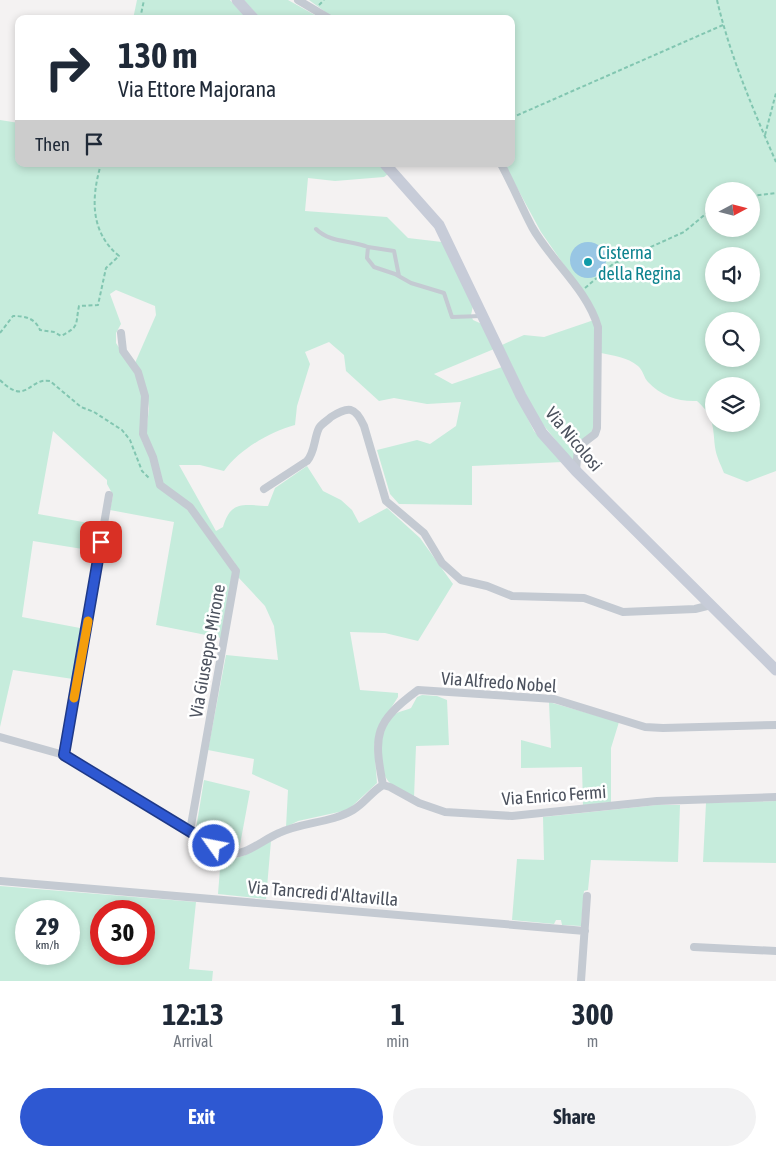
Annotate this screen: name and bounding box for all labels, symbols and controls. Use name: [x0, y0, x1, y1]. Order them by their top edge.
icon: right: [35, 35, 100, 100]
text: 130 m: [118, 35, 197, 75]
text: Via Ettore Majorana: [118, 76, 276, 102]
icon: arrive: [80, 130, 108, 158]
text: Then: [35, 133, 70, 155]
north arrow: [705, 182, 760, 238]
map controls: [705, 182, 760, 432]
place label: Cisterna della Regina: [598, 242, 681, 284]
button: sound: [705, 247, 760, 302]
marker: Cisterna della Regina: [582, 256, 594, 268]
button: search: [705, 312, 760, 367]
button: layers: [705, 377, 760, 432]
street label: Via Nicolosi: [541, 403, 607, 475]
pin: [80, 521, 122, 563]
icon: arrive: [87, 528, 115, 556]
street label: Via Giuseppe Mirone: [185, 583, 229, 719]
street label: Via Alfredo Nobel: [441, 667, 558, 697]
street label: Via Enrico Fermi: [501, 781, 607, 809]
position arrow: [187, 819, 239, 871]
street label: Via Tancredi d'Altavilla: [247, 876, 399, 910]
speed limit sign: 30: [90, 900, 155, 965]
text: 29: [36, 912, 59, 940]
text: km/h: [36, 938, 59, 952]
text: 12:13: [162, 997, 224, 1031]
text: 1: [391, 997, 405, 1031]
text: 300: [571, 997, 614, 1031]
text: Arrival: [174, 1032, 213, 1050]
text: min: [386, 1032, 409, 1050]
text: m: [587, 1032, 598, 1050]
button: Exit: [20, 1088, 383, 1146]
button: Share: [393, 1088, 756, 1146]

